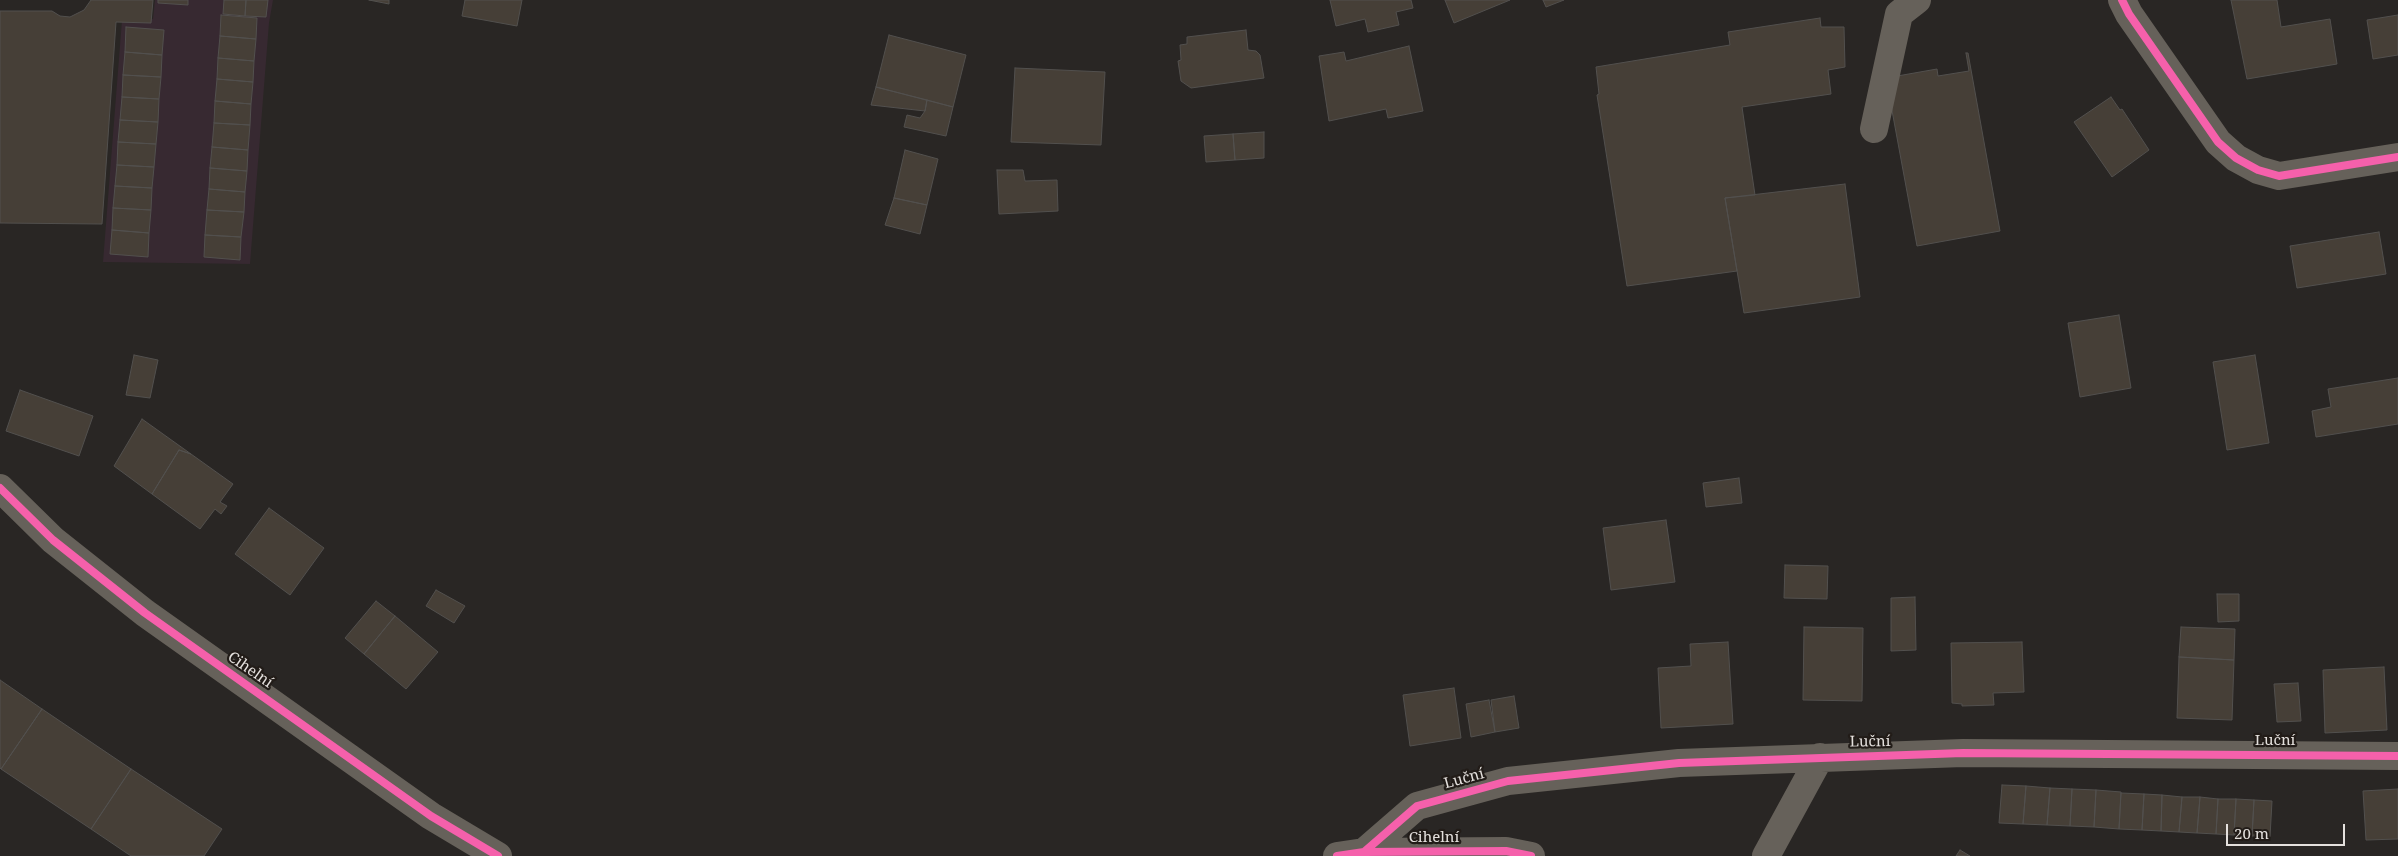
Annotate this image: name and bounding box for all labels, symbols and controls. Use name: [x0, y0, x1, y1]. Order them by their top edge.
street label: Cihelní: [224, 648, 276, 692]
street label: Luční: [2255, 732, 2295, 750]
street label: Luční: [1849, 733, 1891, 751]
street label: Luční: [1442, 765, 1486, 793]
scale bar: [2228, 814, 2347, 846]
text: 20 m: [2234, 823, 2269, 843]
street label: Cihelní: [1409, 829, 1459, 847]

